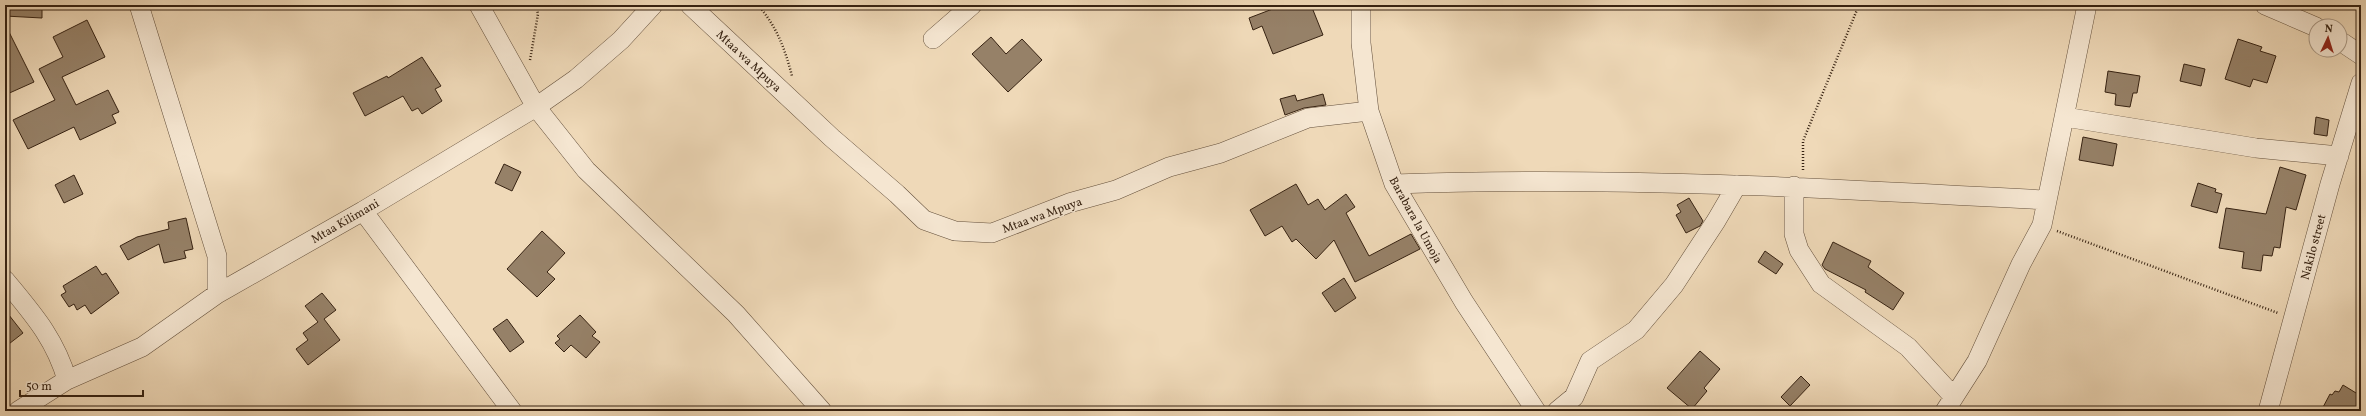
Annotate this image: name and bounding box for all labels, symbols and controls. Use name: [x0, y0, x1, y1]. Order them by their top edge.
north arrow: [2308, 18, 2348, 58]
text: N: [2324, 22, 2333, 37]
street label: Mtaa wa Mpuya: [712, 27, 784, 96]
street label: Barabara la Umoja: [1385, 174, 1446, 267]
street label: Mtaa wa Mpuya: [1000, 194, 1085, 238]
street label: Mtaa Kilimani: [309, 196, 383, 248]
street label: Nakilo street: [2298, 213, 2330, 282]
scale bar: [20, 372, 143, 398]
text: 50 m: [26, 379, 52, 395]

